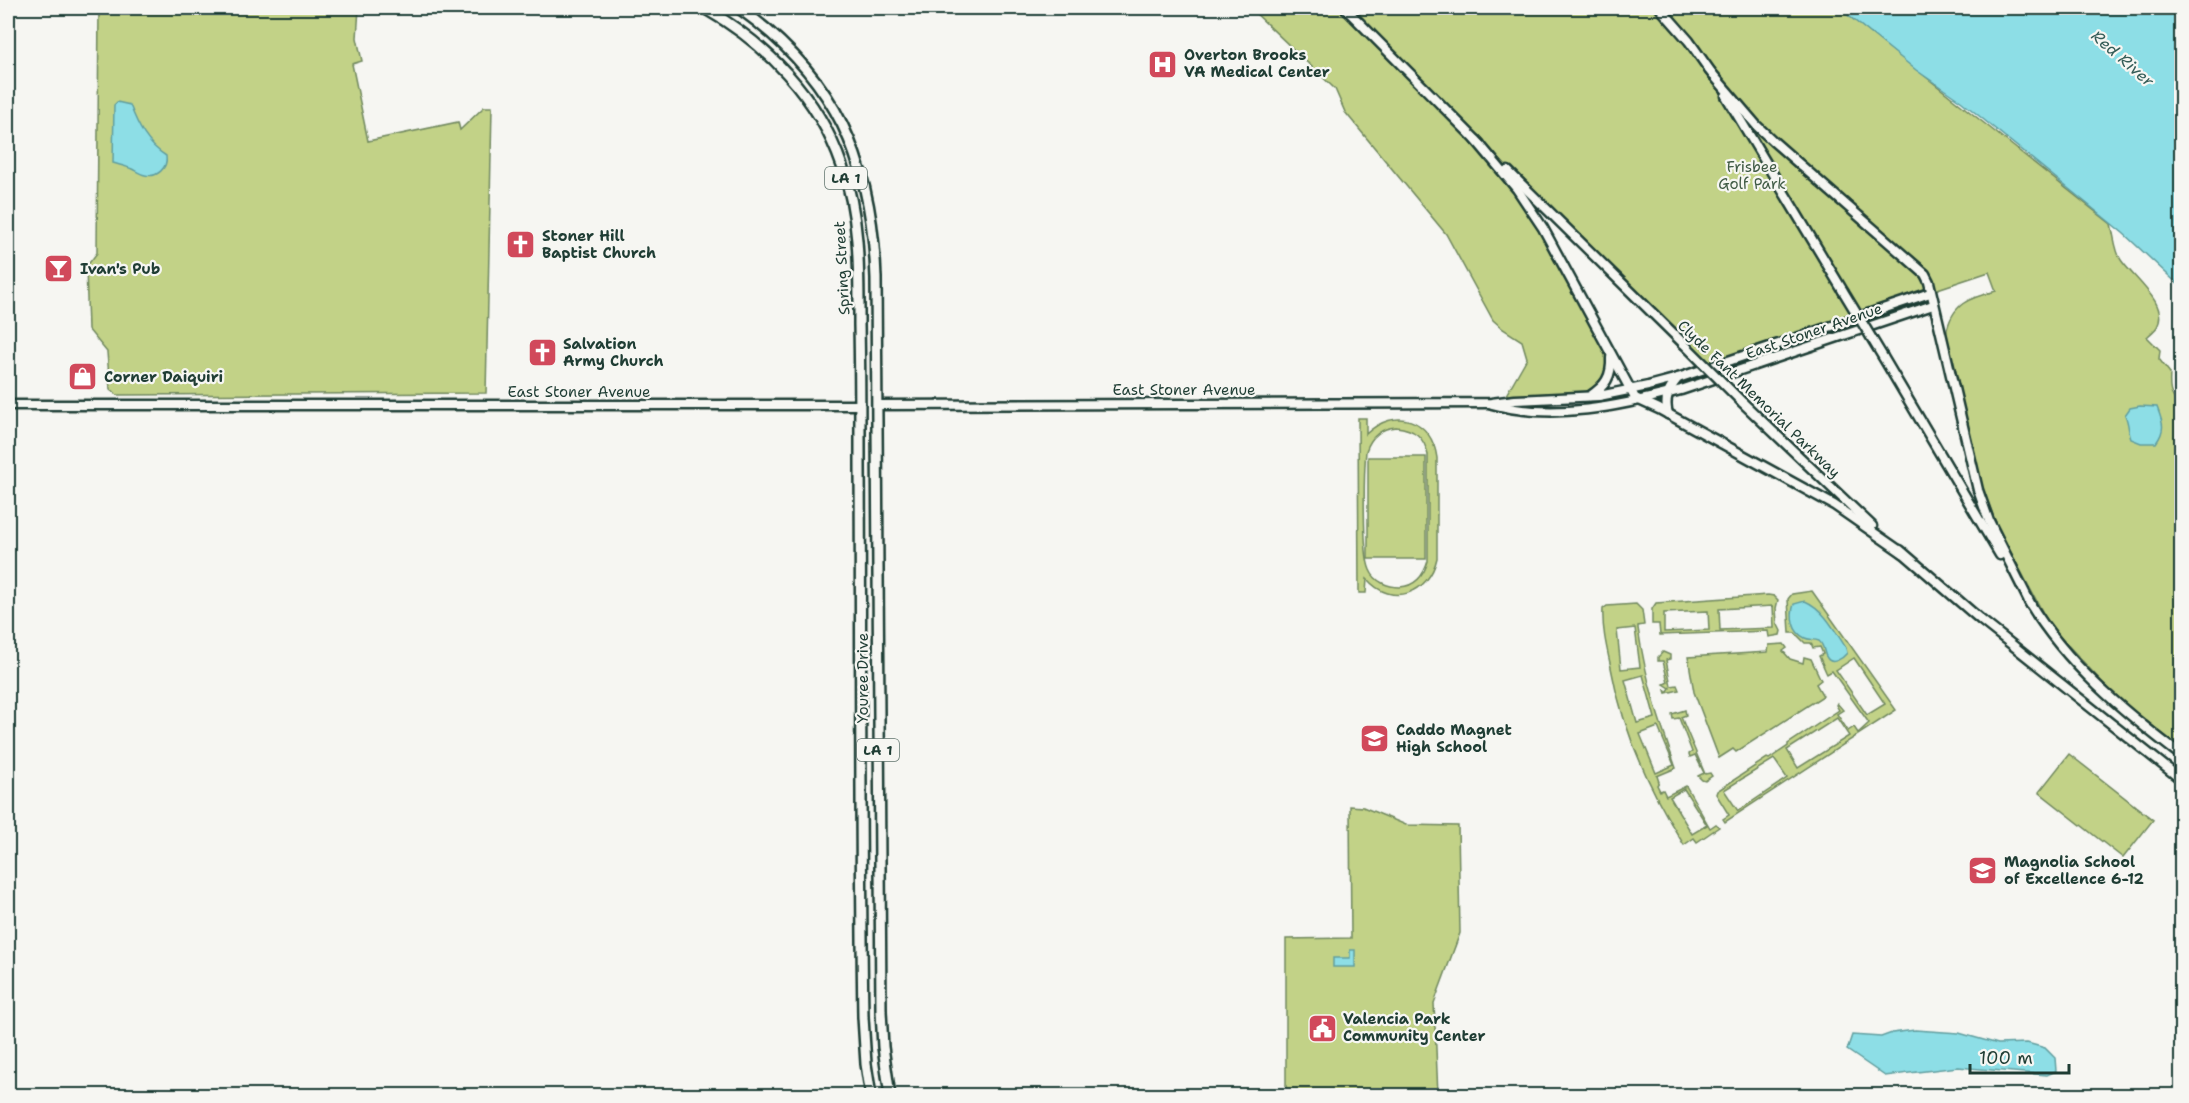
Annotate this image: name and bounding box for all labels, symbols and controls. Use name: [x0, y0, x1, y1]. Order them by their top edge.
water label: Red River: [2087, 25, 2159, 92]
place label: Overton Brooks VA Medical Center: [1184, 45, 1330, 82]
hospital icon: Overton Brooks VA Medical Center: [1147, 48, 1179, 80]
park label: Frisbee Golf Park: [1718, 157, 1786, 194]
road number: LA 1: [825, 167, 867, 189]
street label: Spring Street: [830, 220, 854, 316]
place label: Stoner Hill Baptist Church: [542, 226, 656, 263]
church icon: Stoner Hill Baptist Church: [505, 229, 537, 261]
bar icon: Ivan's Pub: [43, 253, 75, 285]
place label: Ivan's Pub: [80, 259, 160, 279]
street label: East Stoner Avenue: [1743, 298, 1885, 364]
street label: Clyde Fant Memorial Parkway: [1673, 316, 1845, 482]
place label: Salvation Army Church: [563, 334, 664, 371]
church icon: Salvation Army Church: [526, 337, 558, 369]
shop icon: Corner Daiquiri: [67, 361, 99, 393]
place label: Corner Daiquiri: [104, 367, 223, 387]
street label: East Stoner Avenue: [1113, 380, 1255, 400]
street label: East Stoner Avenue: [508, 382, 650, 402]
street label: Youree Drive: [853, 633, 873, 723]
place label: Caddo Magnet High School: [1396, 720, 1512, 757]
school or university icon: Caddo Magnet High School: [1359, 723, 1391, 755]
road number: LA 1: [857, 739, 899, 761]
place label: Magnolia School of Excellence 6-12: [2004, 852, 2145, 889]
school or university icon: Magnolia School of Excellence 6-12: [1967, 855, 1999, 887]
place label: Valencia Park Community Center: [1343, 1009, 1486, 1046]
public building icon: Valencia Park Community Center: [1306, 1012, 1338, 1044]
scale bar: [1970, 1037, 2069, 1075]
text: 100 m: [1979, 1046, 2033, 1070]

